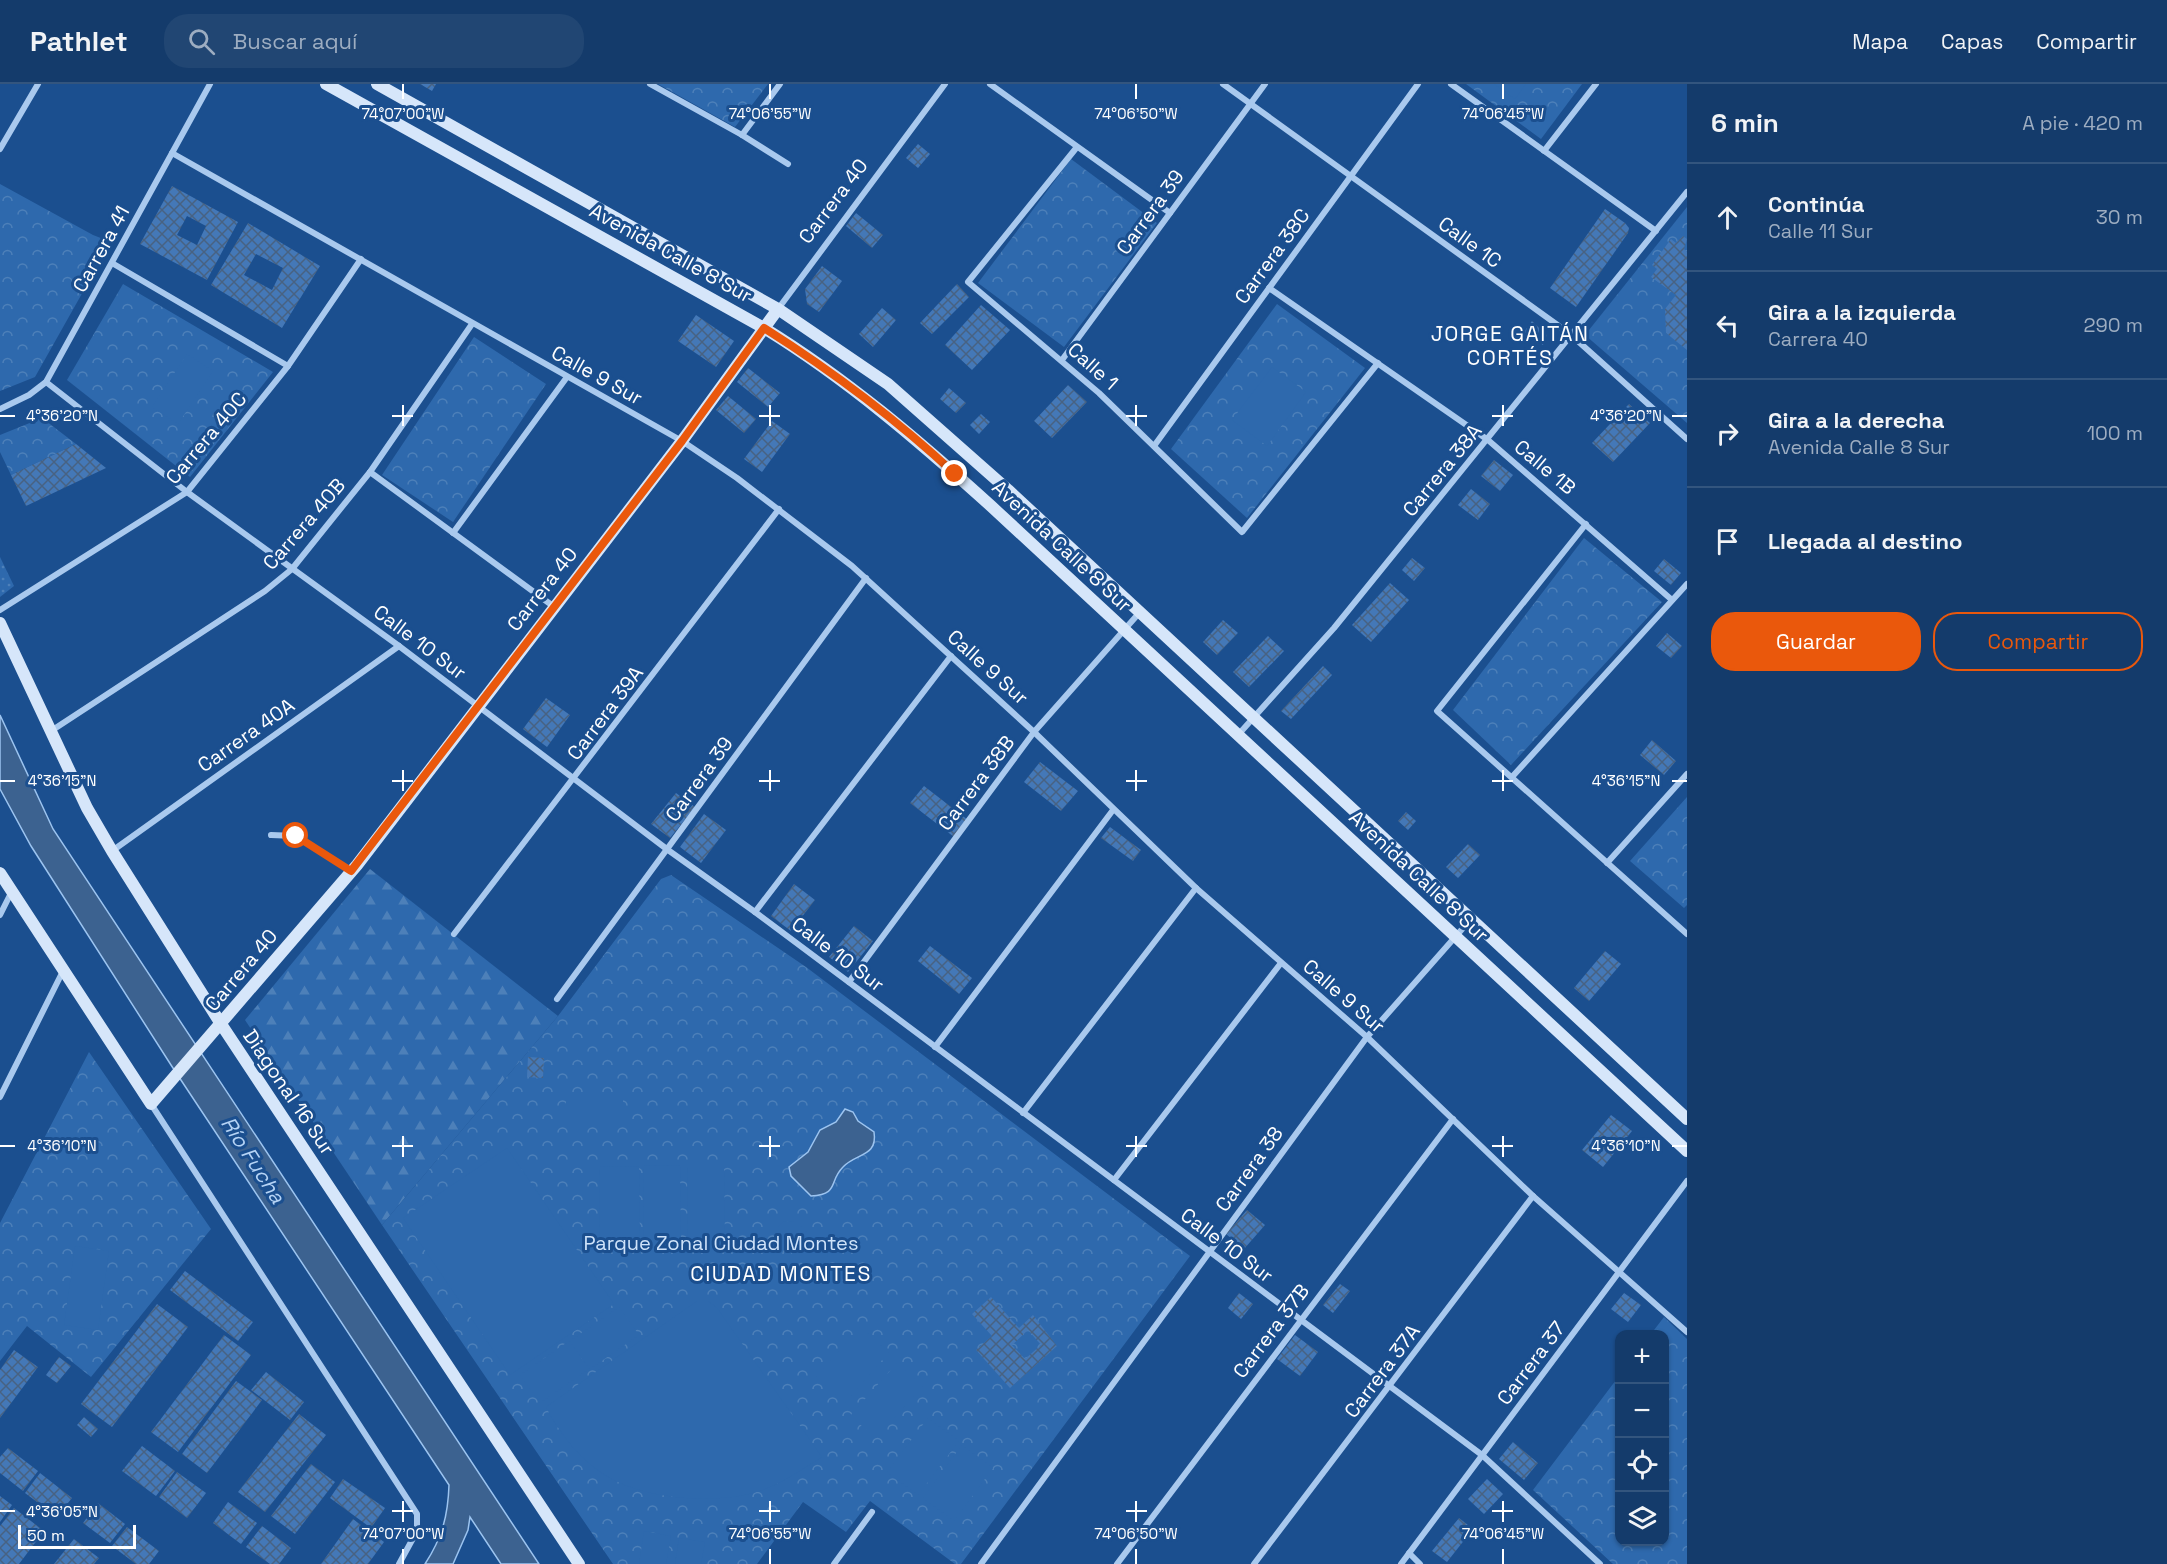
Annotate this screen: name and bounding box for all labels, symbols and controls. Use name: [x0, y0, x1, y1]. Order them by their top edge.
search box: [164, 14, 584, 68]
text: Pathlet: [30, 23, 128, 59]
icon: search: [185, 25, 218, 58]
text: Buscar aquí: [233, 27, 357, 55]
text: Mapa: [1852, 28, 1908, 55]
text: Capas: [1941, 28, 2003, 55]
text: Compartir: [2036, 28, 2137, 55]
text: 74°07'00"W: [362, 104, 444, 123]
text: 74°06'55"W: [729, 104, 811, 123]
text: 74°06'50"W: [1094, 104, 1178, 123]
text: 74°06'45"W: [1462, 104, 1544, 123]
text: 6 min: [1711, 106, 1779, 140]
text: A pie · 420 m: [2022, 110, 2143, 136]
street label: Carrera 40: [793, 153, 873, 249]
street label: Carrera 39: [1110, 164, 1190, 260]
text: Continúa: [1768, 190, 1864, 218]
street label: Avenida Calle 8 Sur: [585, 198, 757, 308]
street label: Carrera 41: [67, 201, 135, 297]
icon: ahead: [1711, 201, 1744, 234]
street label: Carrera 38C: [1229, 203, 1315, 309]
text: 30 m: [2096, 204, 2143, 230]
street label: Calle 1C: [1433, 210, 1507, 274]
text: Calle 11 Sur: [1768, 218, 1873, 244]
text: Gira a la izquierda: [1768, 298, 1956, 326]
icon: left: [1711, 309, 1744, 342]
text: 290 m: [2084, 312, 2143, 338]
district label: JORGE GAITÁN CORTÉS: [1431, 320, 1589, 371]
text: Carrera 40: [1768, 326, 1868, 352]
street label: Calle 1: [1062, 336, 1124, 396]
street label: Calle 9 Sur: [547, 339, 647, 411]
street label: Carrera 40C: [160, 386, 252, 490]
text: 4°36'20"N: [26, 406, 98, 425]
text: 4°36'20"N: [1590, 406, 1662, 425]
text: Gira a la derecha: [1768, 406, 1945, 434]
icon: right: [1711, 417, 1744, 450]
street label: Carrera 38A: [1397, 418, 1488, 522]
text: 100 m: [2087, 420, 2143, 446]
street label: Calle 1B: [1509, 434, 1581, 500]
text: Avenida Calle 8 Sur: [1768, 434, 1950, 460]
route end: [941, 460, 967, 486]
street label: Carrera 40B: [257, 473, 351, 575]
street label: Avenida Calle 8 Sur: [987, 474, 1137, 618]
icon: arrive: [1711, 525, 1744, 558]
text: Llegada al destino: [1768, 527, 1962, 555]
street label: Carrera 40: [501, 542, 583, 636]
street label: Calle 10 Sur: [368, 599, 472, 685]
button: Guardar: [1711, 612, 1921, 671]
button: Compartir: [1933, 612, 2143, 671]
street label: Calle 9 Sur: [942, 624, 1034, 710]
street label: Carrera 39A: [561, 660, 649, 765]
street label: Carrera 40A: [192, 692, 300, 778]
street label: Carrera 38B: [932, 730, 1020, 836]
street label: Carrera 39: [659, 731, 739, 827]
text: 4°36'15"N: [28, 771, 96, 790]
text: 4°36'15"N: [1592, 771, 1660, 790]
street label: Avenida Calle 8 Sur: [1344, 804, 1494, 948]
route start: [282, 822, 308, 848]
street label: Calle 10 Sur: [786, 911, 890, 997]
street label: Carrera 40: [199, 923, 283, 1017]
street label: Calle 9 Sur: [1298, 953, 1390, 1039]
street label: Diagonal 16 Sur: [237, 1024, 341, 1160]
water label: Río Fucha: [215, 1111, 292, 1209]
street label: Carrera 38: [1209, 1121, 1289, 1217]
text: 4°36'10"N: [27, 1136, 97, 1155]
text: 4°36'10"N: [1591, 1136, 1661, 1155]
street label: Calle 10 Sur: [1175, 1202, 1279, 1288]
park label: Parque Zonal Ciudad Montes: [584, 1230, 858, 1256]
district label: CIUDAD MONTES: [690, 1260, 872, 1287]
street label: Carrera 37B: [1227, 1279, 1315, 1383]
street label: Carrera 37: [1491, 1316, 1571, 1410]
street label: Carrera 37A: [1338, 1319, 1426, 1423]
map controls: [1615, 1330, 1669, 1546]
button: +: [1615, 1330, 1669, 1384]
button: −: [1615, 1384, 1669, 1438]
button: locate: [1615, 1438, 1669, 1492]
button: layers: [1615, 1492, 1669, 1546]
text: 4°36'05"N: [26, 1502, 98, 1521]
scale bar: [18, 1522, 136, 1550]
text: 74°07'00"W: [362, 1524, 444, 1543]
text: 74°06'55"W: [729, 1524, 811, 1543]
text: 74°06'50"W: [1094, 1524, 1178, 1543]
text: 74°06'45"W: [1462, 1524, 1544, 1543]
text: 50 m: [27, 1525, 65, 1546]

